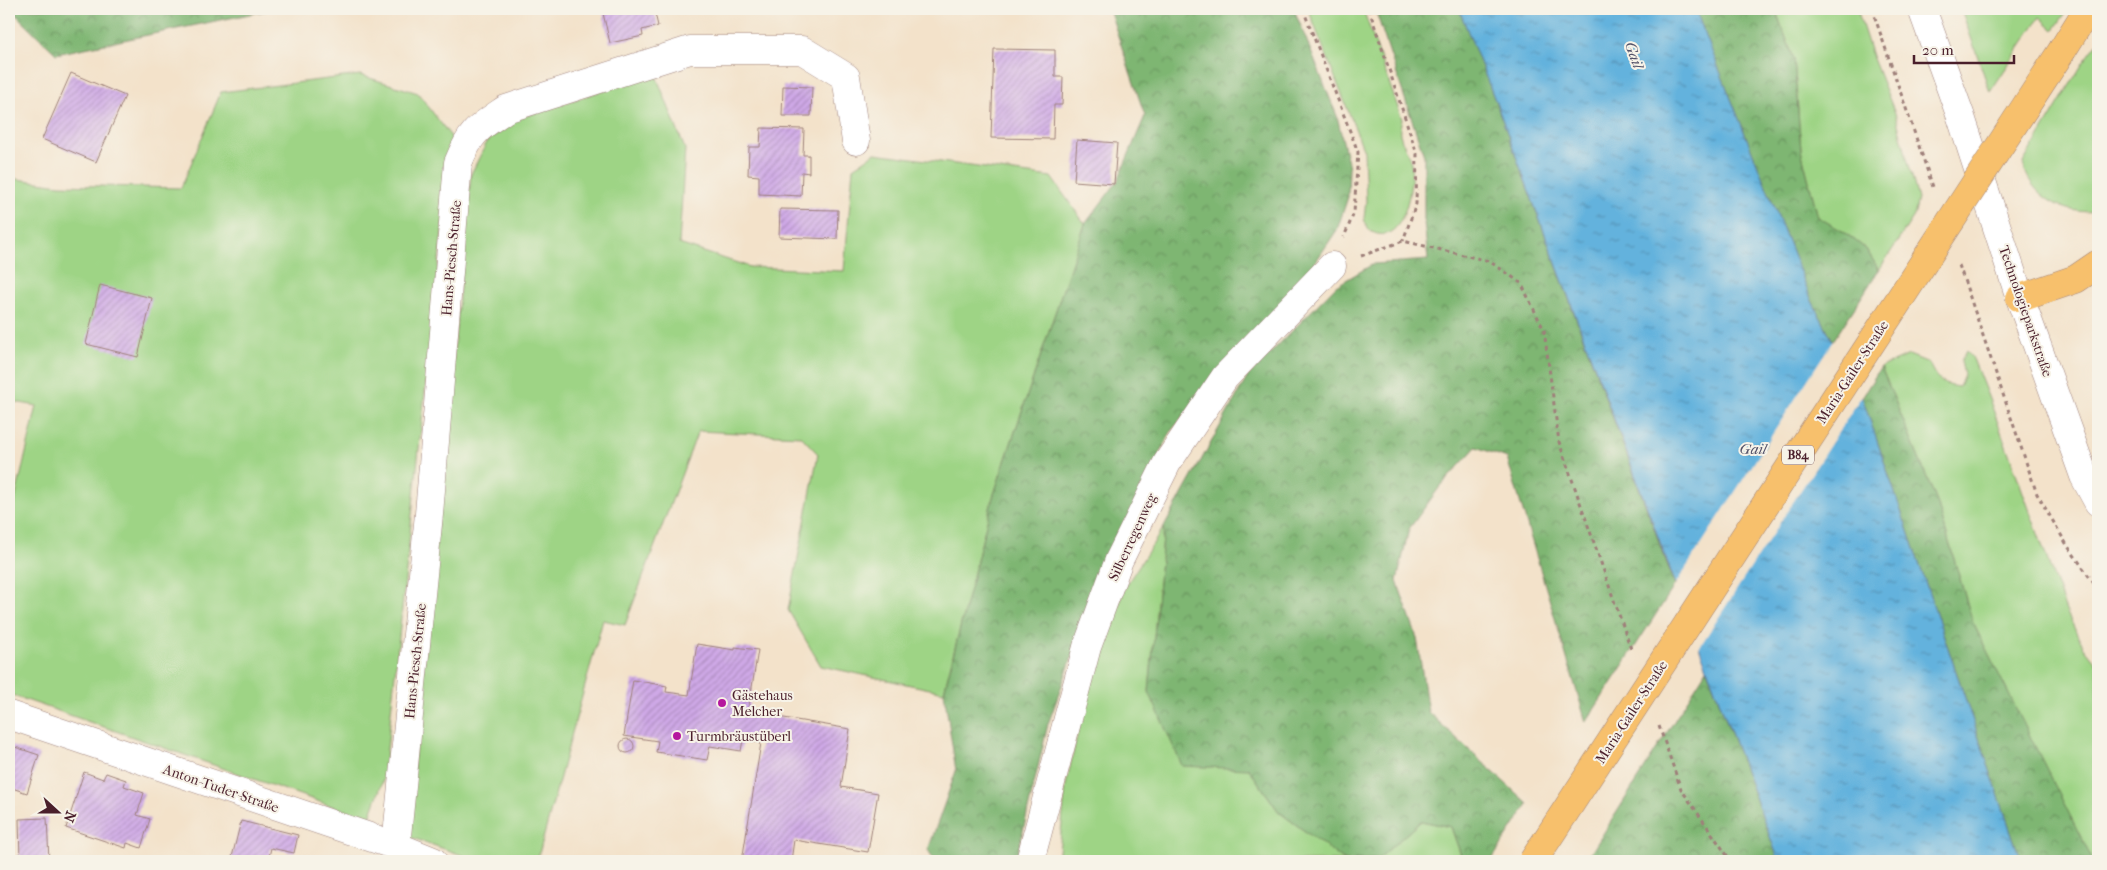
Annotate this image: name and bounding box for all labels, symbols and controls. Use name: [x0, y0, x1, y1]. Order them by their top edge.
scale bar: [1914, 32, 2014, 64]
water label: Gail: [1621, 39, 1648, 73]
text: 20 m: [1922, 41, 1954, 59]
street label: Hans-Piesch-Straße: [438, 199, 465, 317]
street label: Technologieparkstraße: [1995, 243, 2056, 379]
street label: Maria-Gailer-Straße: [1813, 317, 1892, 427]
water label: Gail: [1739, 440, 1769, 458]
road number: B84: [1782, 446, 1814, 464]
street label: Silberregenweg: [1105, 490, 1160, 584]
street label: Hans-Piesch-Straße: [401, 602, 430, 720]
street label: Maria-Gailer-Straße: [1592, 657, 1671, 767]
place label: Gästehaus Melcher: [732, 687, 793, 720]
marker: Gästehaus Melcher: [716, 697, 728, 709]
place label: Turmbräustüberl: [687, 728, 791, 745]
marker: Turmbräustüberl: [671, 730, 683, 742]
street label: Anton-Tuder-Straße: [160, 760, 281, 816]
north arrow: [32, 788, 82, 838]
text: N: [60, 808, 80, 825]

